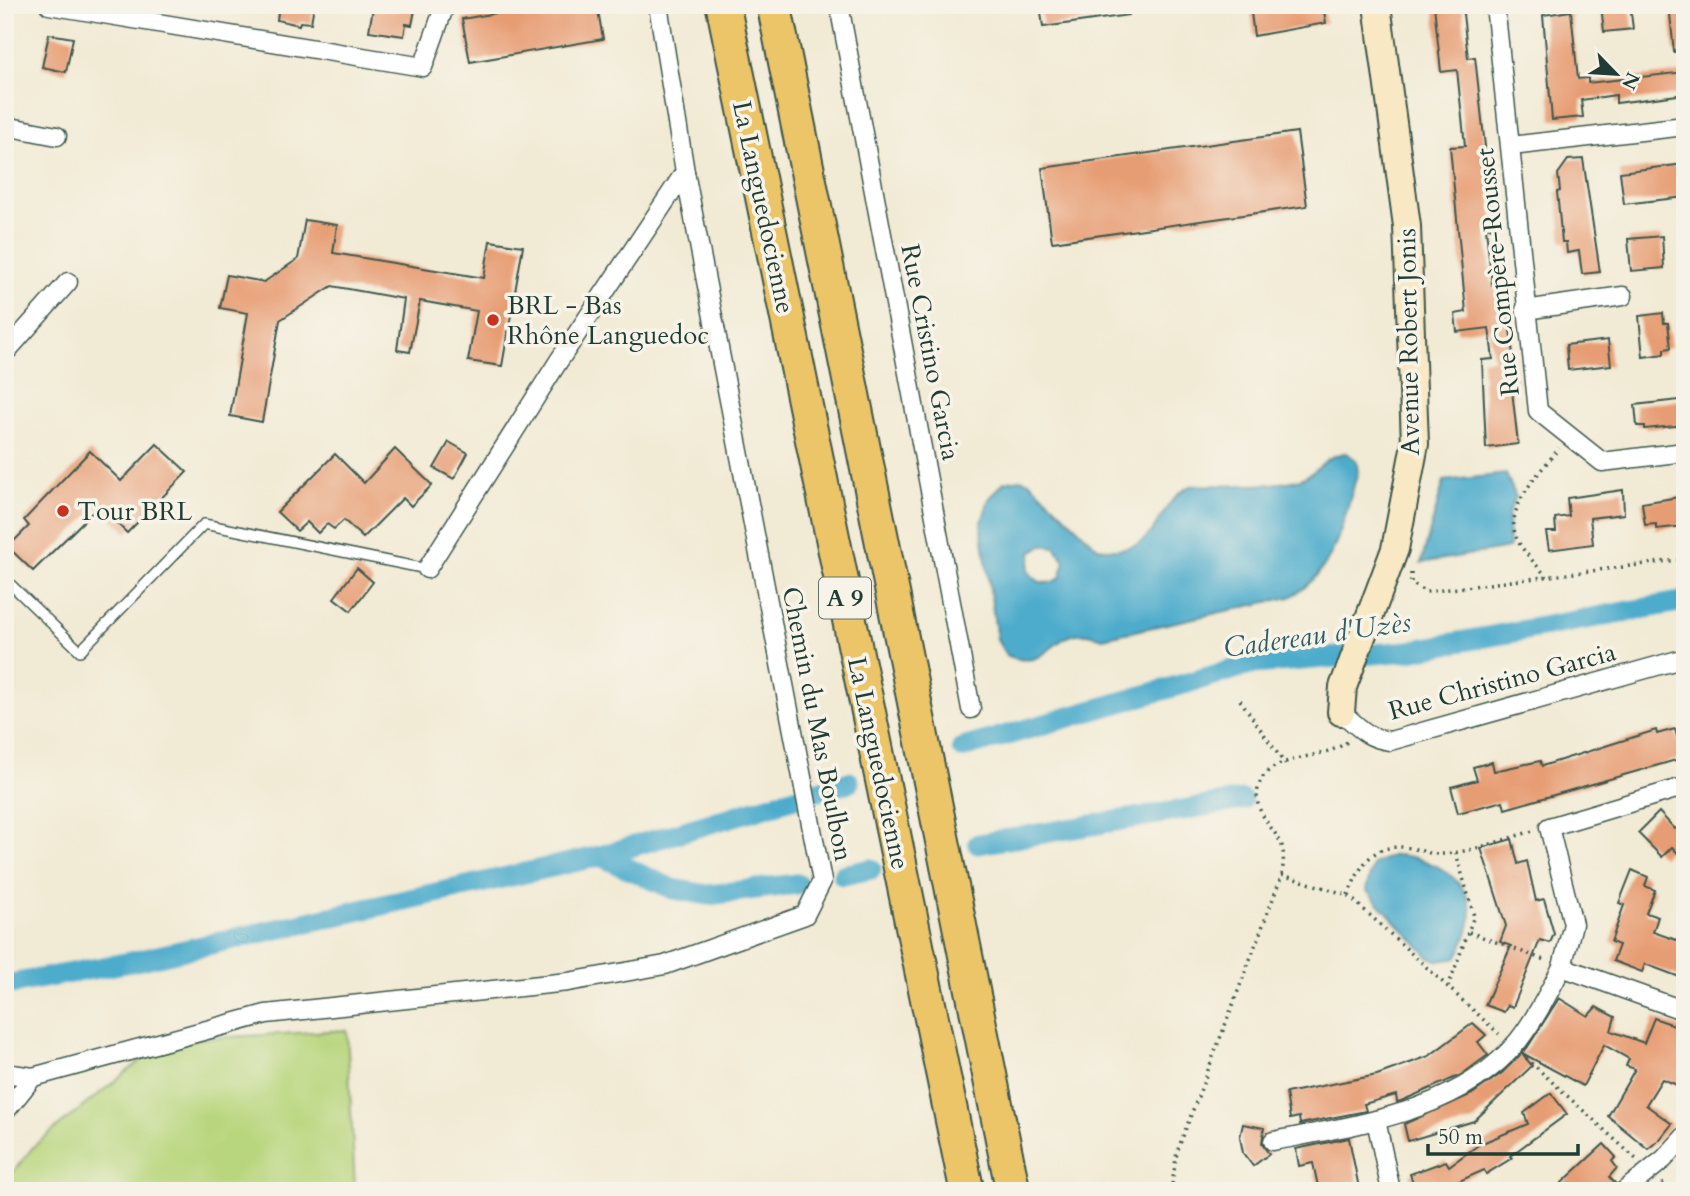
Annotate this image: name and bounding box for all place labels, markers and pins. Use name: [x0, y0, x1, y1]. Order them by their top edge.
place label: BRL - Bas Rhône Languedoc: [507, 288, 709, 353]
marker: BRL - Bas Rhône Languedoc: [485, 312, 501, 328]
place label: Tour BRL: [77, 494, 193, 529]
marker: Tour BRL: [55, 503, 71, 519]

